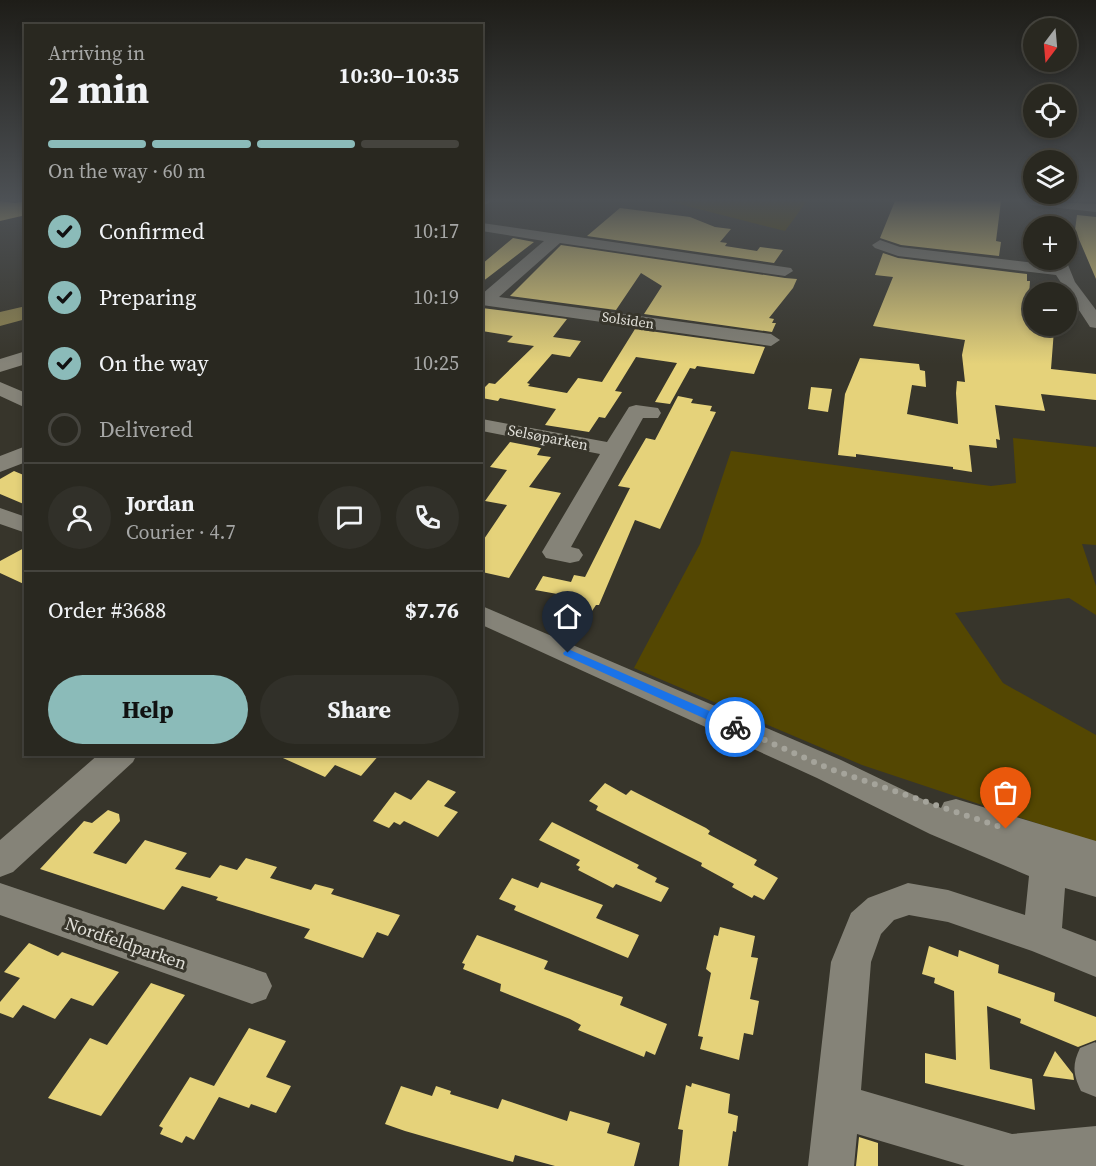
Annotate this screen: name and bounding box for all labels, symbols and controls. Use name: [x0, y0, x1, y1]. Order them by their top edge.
north arrow: [1023, 18, 1077, 72]
map controls: [1023, 18, 1077, 336]
text: Arriving in: [48, 39, 145, 67]
text: 10:30–10:35: [339, 60, 459, 90]
text: 2 min: [48, 63, 149, 116]
button: locate: [1023, 84, 1077, 138]
button: layers: [1023, 150, 1077, 204]
text: On the way · 60 m: [48, 157, 205, 185]
icon: check: [48, 215, 81, 248]
text: Confirmed: [99, 216, 204, 246]
button: +: [1023, 216, 1077, 270]
text: 10:17: [413, 217, 459, 245]
icon: check: [48, 281, 81, 314]
text: Preparing: [99, 282, 196, 312]
button: −: [1023, 282, 1077, 336]
text: 10:19: [413, 283, 459, 311]
street label: Solsiden: [601, 306, 656, 334]
icon: check: [48, 347, 81, 380]
text: On the way: [99, 348, 208, 378]
text: 10:25: [413, 349, 459, 377]
text: Delivered: [99, 414, 193, 444]
street label: Selsøparken: [506, 419, 590, 455]
button: person: [48, 486, 111, 549]
button: chat: [318, 486, 381, 549]
button: phone: [396, 486, 459, 549]
text: Jordan: [126, 488, 194, 518]
text: Courier · 4.7: [126, 518, 235, 546]
pin: [542, 591, 593, 653]
text: Order #3688: [48, 595, 166, 625]
text: $7.76: [405, 595, 459, 625]
icon: home: [551, 600, 584, 633]
button: Help: [48, 675, 248, 744]
button: Share: [260, 675, 459, 744]
courier: [705, 697, 765, 757]
icon: bike: [719, 711, 752, 744]
pin: [980, 767, 1031, 829]
icon: bag: [989, 776, 1022, 809]
street label: Nordfeldparken: [62, 910, 190, 976]

